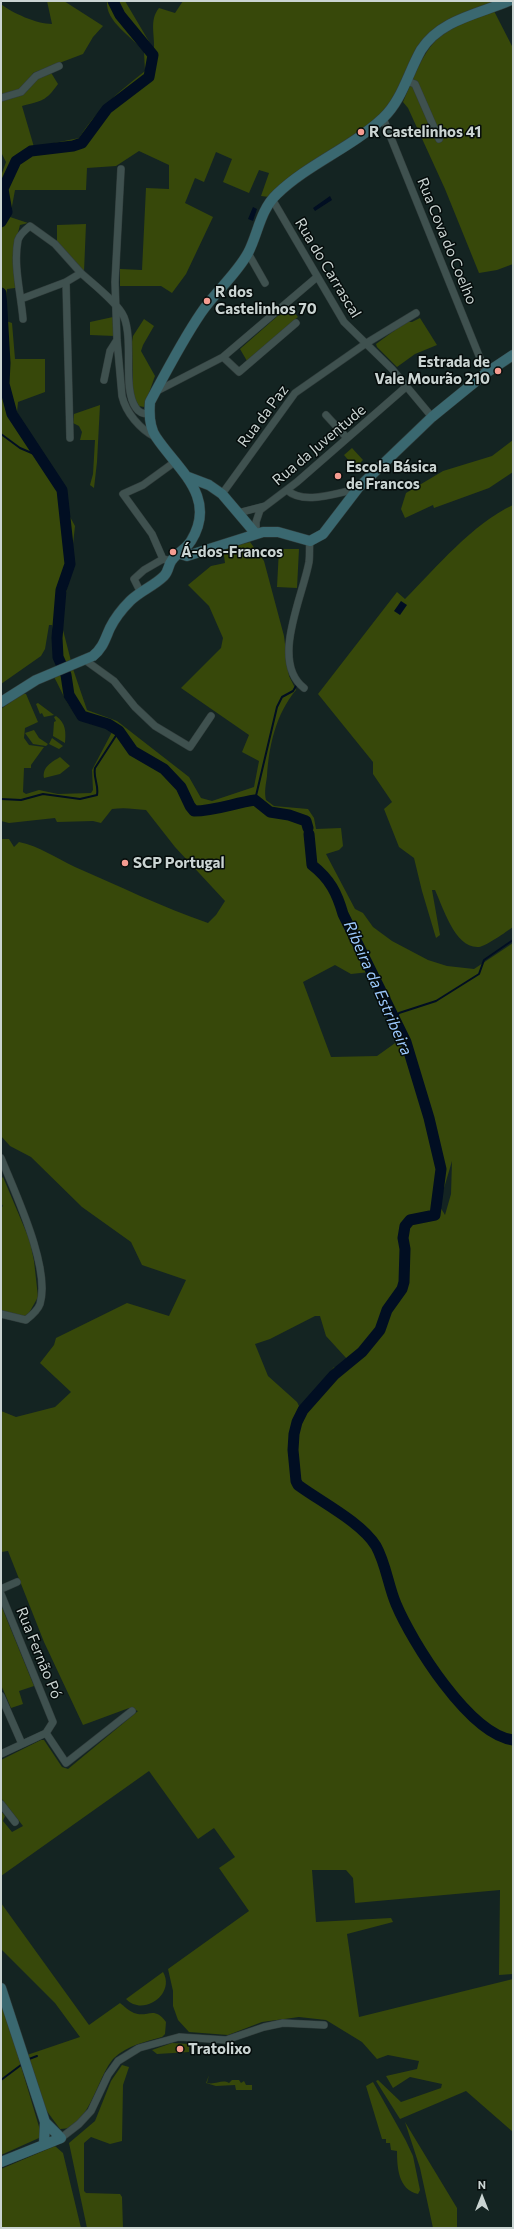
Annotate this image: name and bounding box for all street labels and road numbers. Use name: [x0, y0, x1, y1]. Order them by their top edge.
street label: Rua Cova do Coelho: [413, 175, 481, 307]
street label: Rua do Carrascal: [291, 215, 365, 321]
street label: Rua da Paz: [234, 381, 292, 451]
street label: Rua da Juventude: [269, 401, 369, 489]
street label: Rua Fernão Pó: [12, 1604, 66, 1702]

